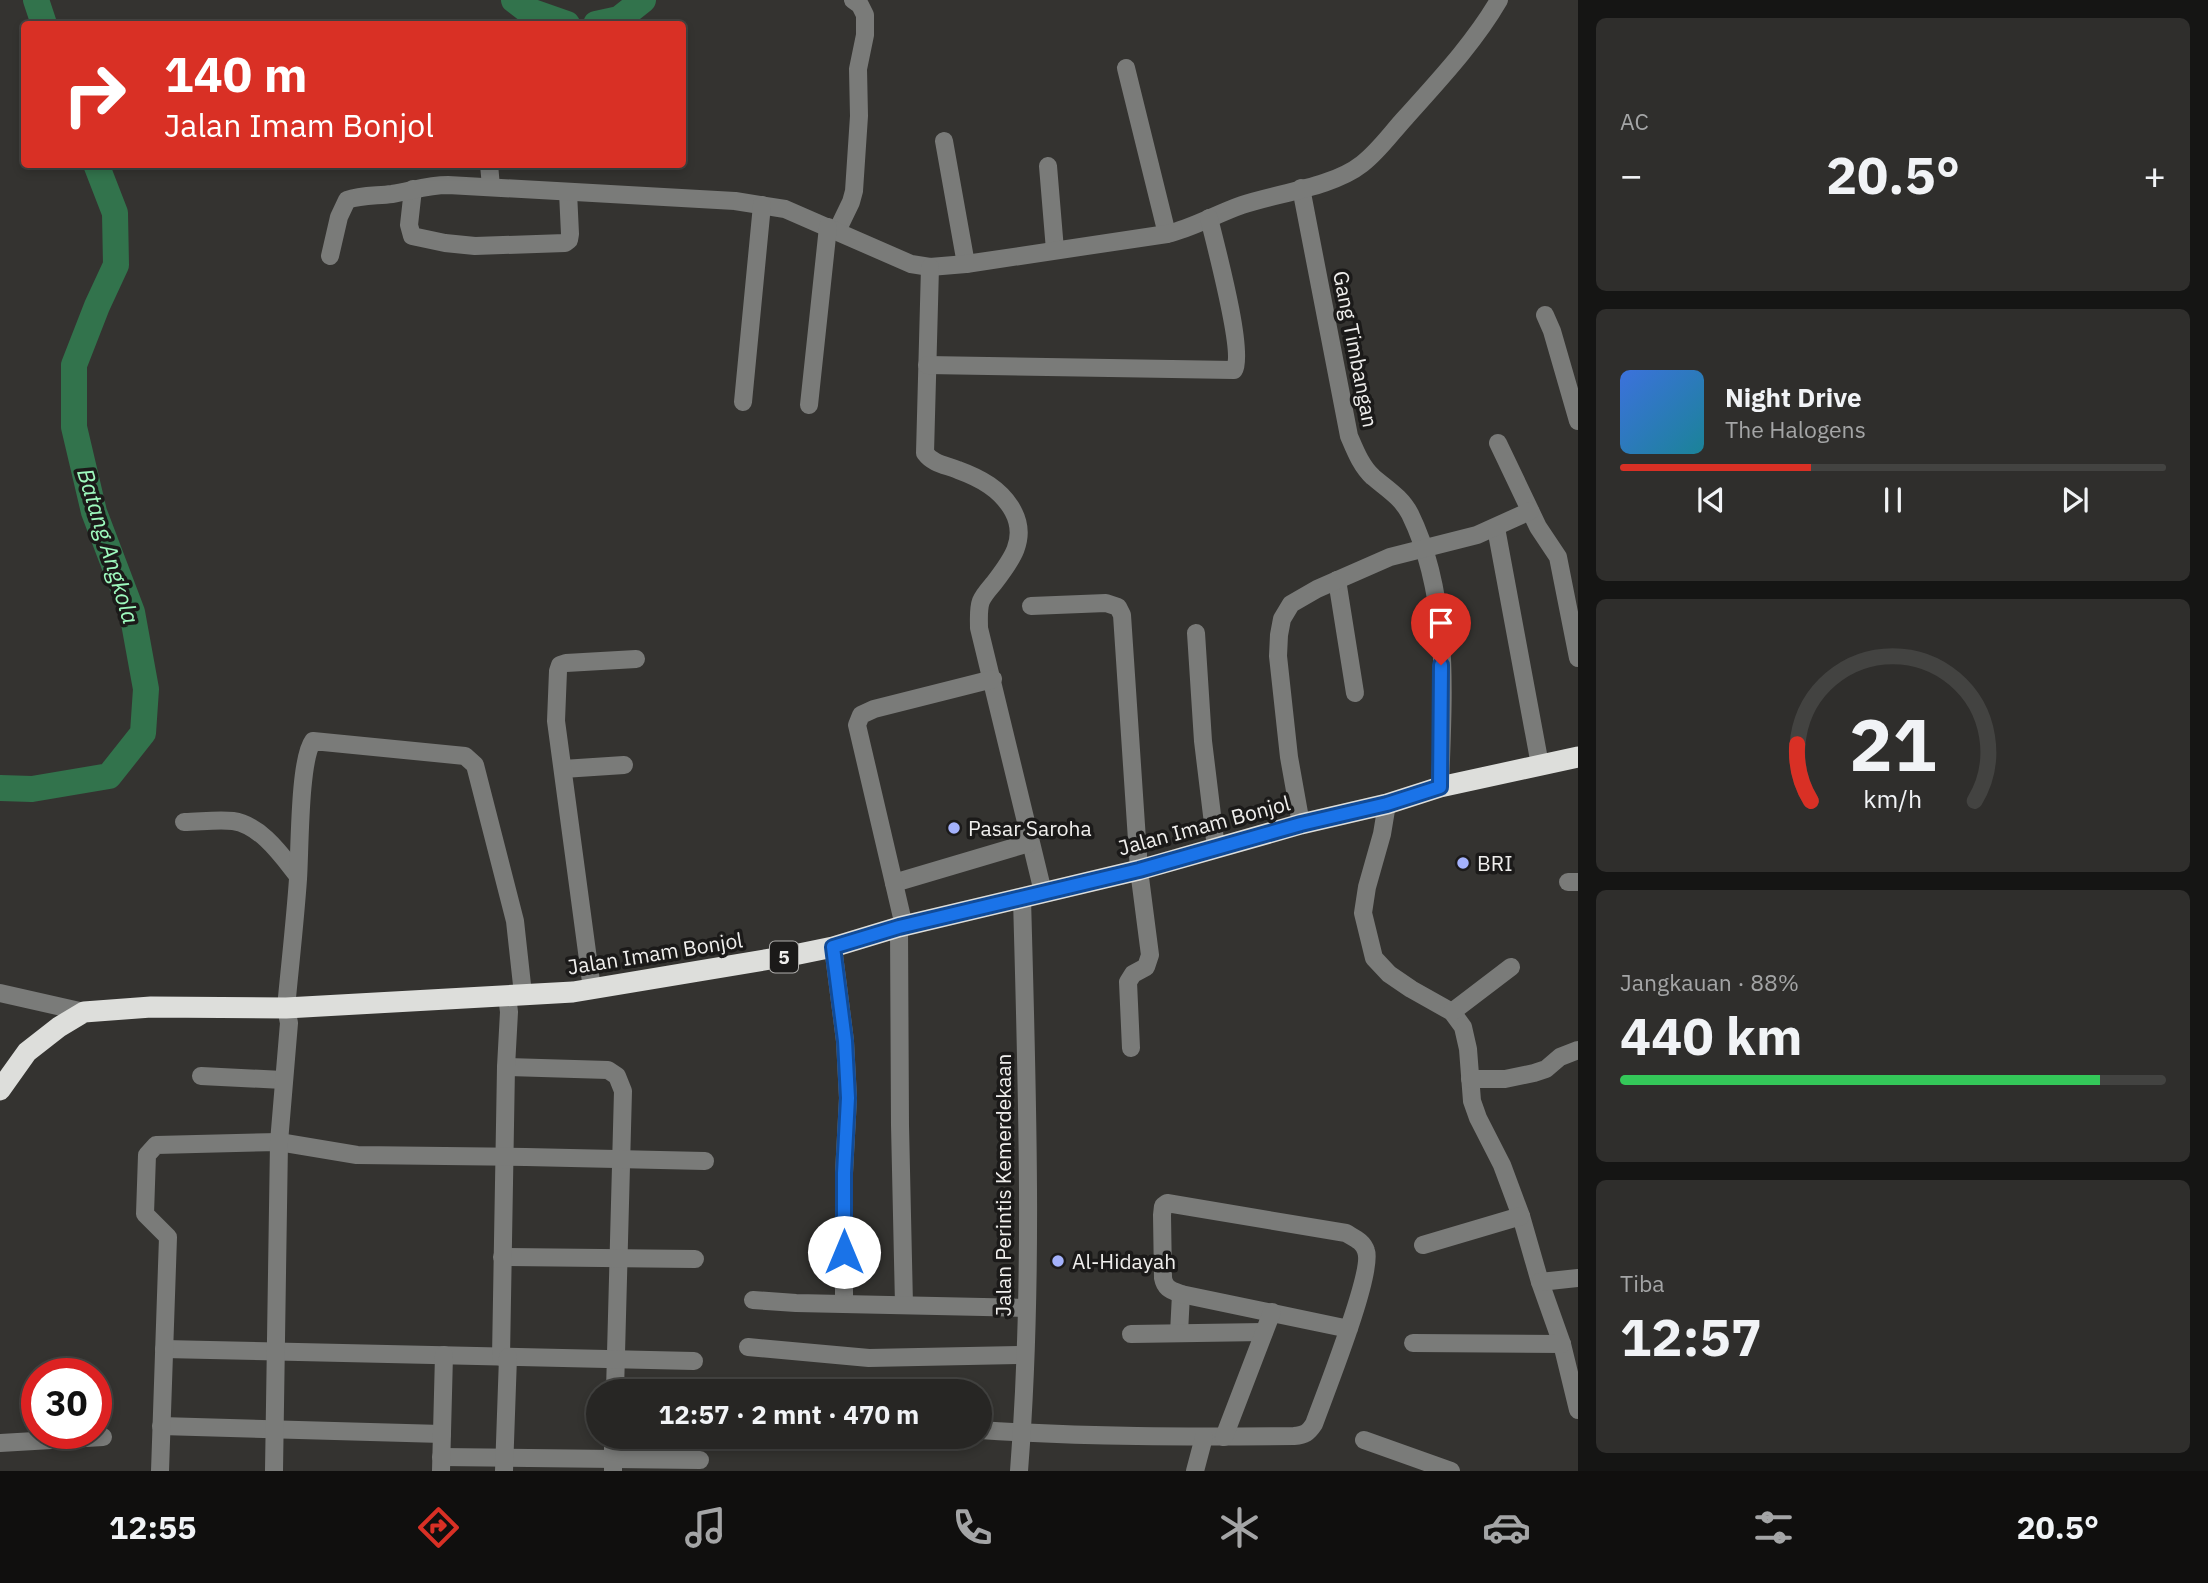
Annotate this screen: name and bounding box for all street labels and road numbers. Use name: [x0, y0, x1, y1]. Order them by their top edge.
street label: Gang Timbangan: [1327, 268, 1385, 430]
street label: Jalan Imam Bonjol: [1115, 788, 1293, 861]
street label: Jalan Imam Bonjol: [565, 925, 745, 981]
road number: 5: [770, 942, 798, 973]
street label: Jalan Perintis Kemerdekaan: [989, 1053, 1017, 1317]

